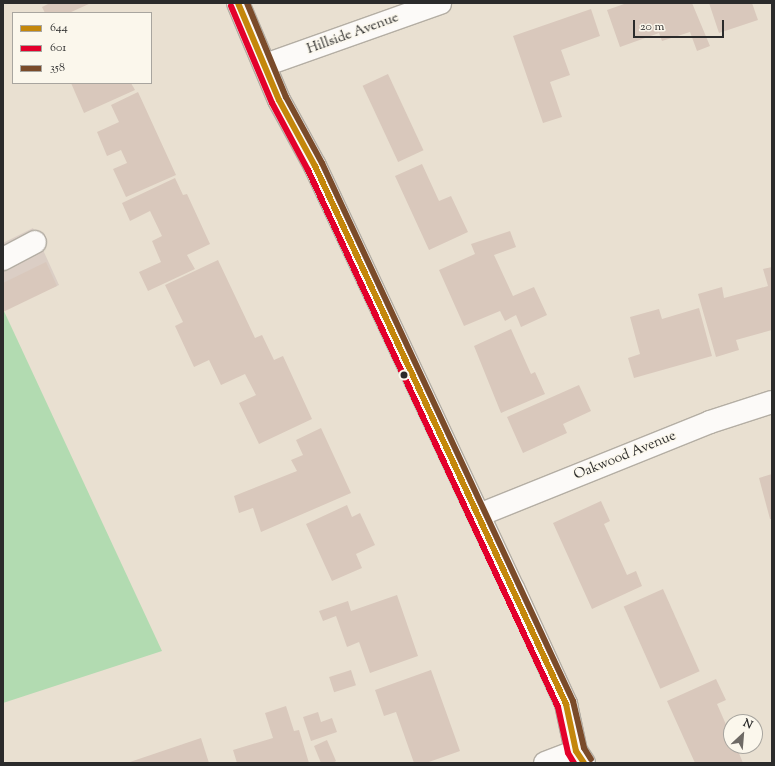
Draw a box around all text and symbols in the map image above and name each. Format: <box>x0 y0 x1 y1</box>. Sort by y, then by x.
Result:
street label: Hillside Avenue <box>305 10 401 58</box>
legend <box>12 12 152 84</box>
scale bar <box>635 12 726 38</box>
text: 20 m <box>640 18 664 36</box>
text: 644 <box>50 19 68 37</box>
text: 601 <box>50 39 66 57</box>
text: 358 <box>50 59 65 77</box>
unlabelled marker <box>399 370 409 380</box>
street label: Oakwood Avenue <box>571 428 679 484</box>
north arrow <box>723 714 763 754</box>
text: N <box>740 715 755 733</box>

